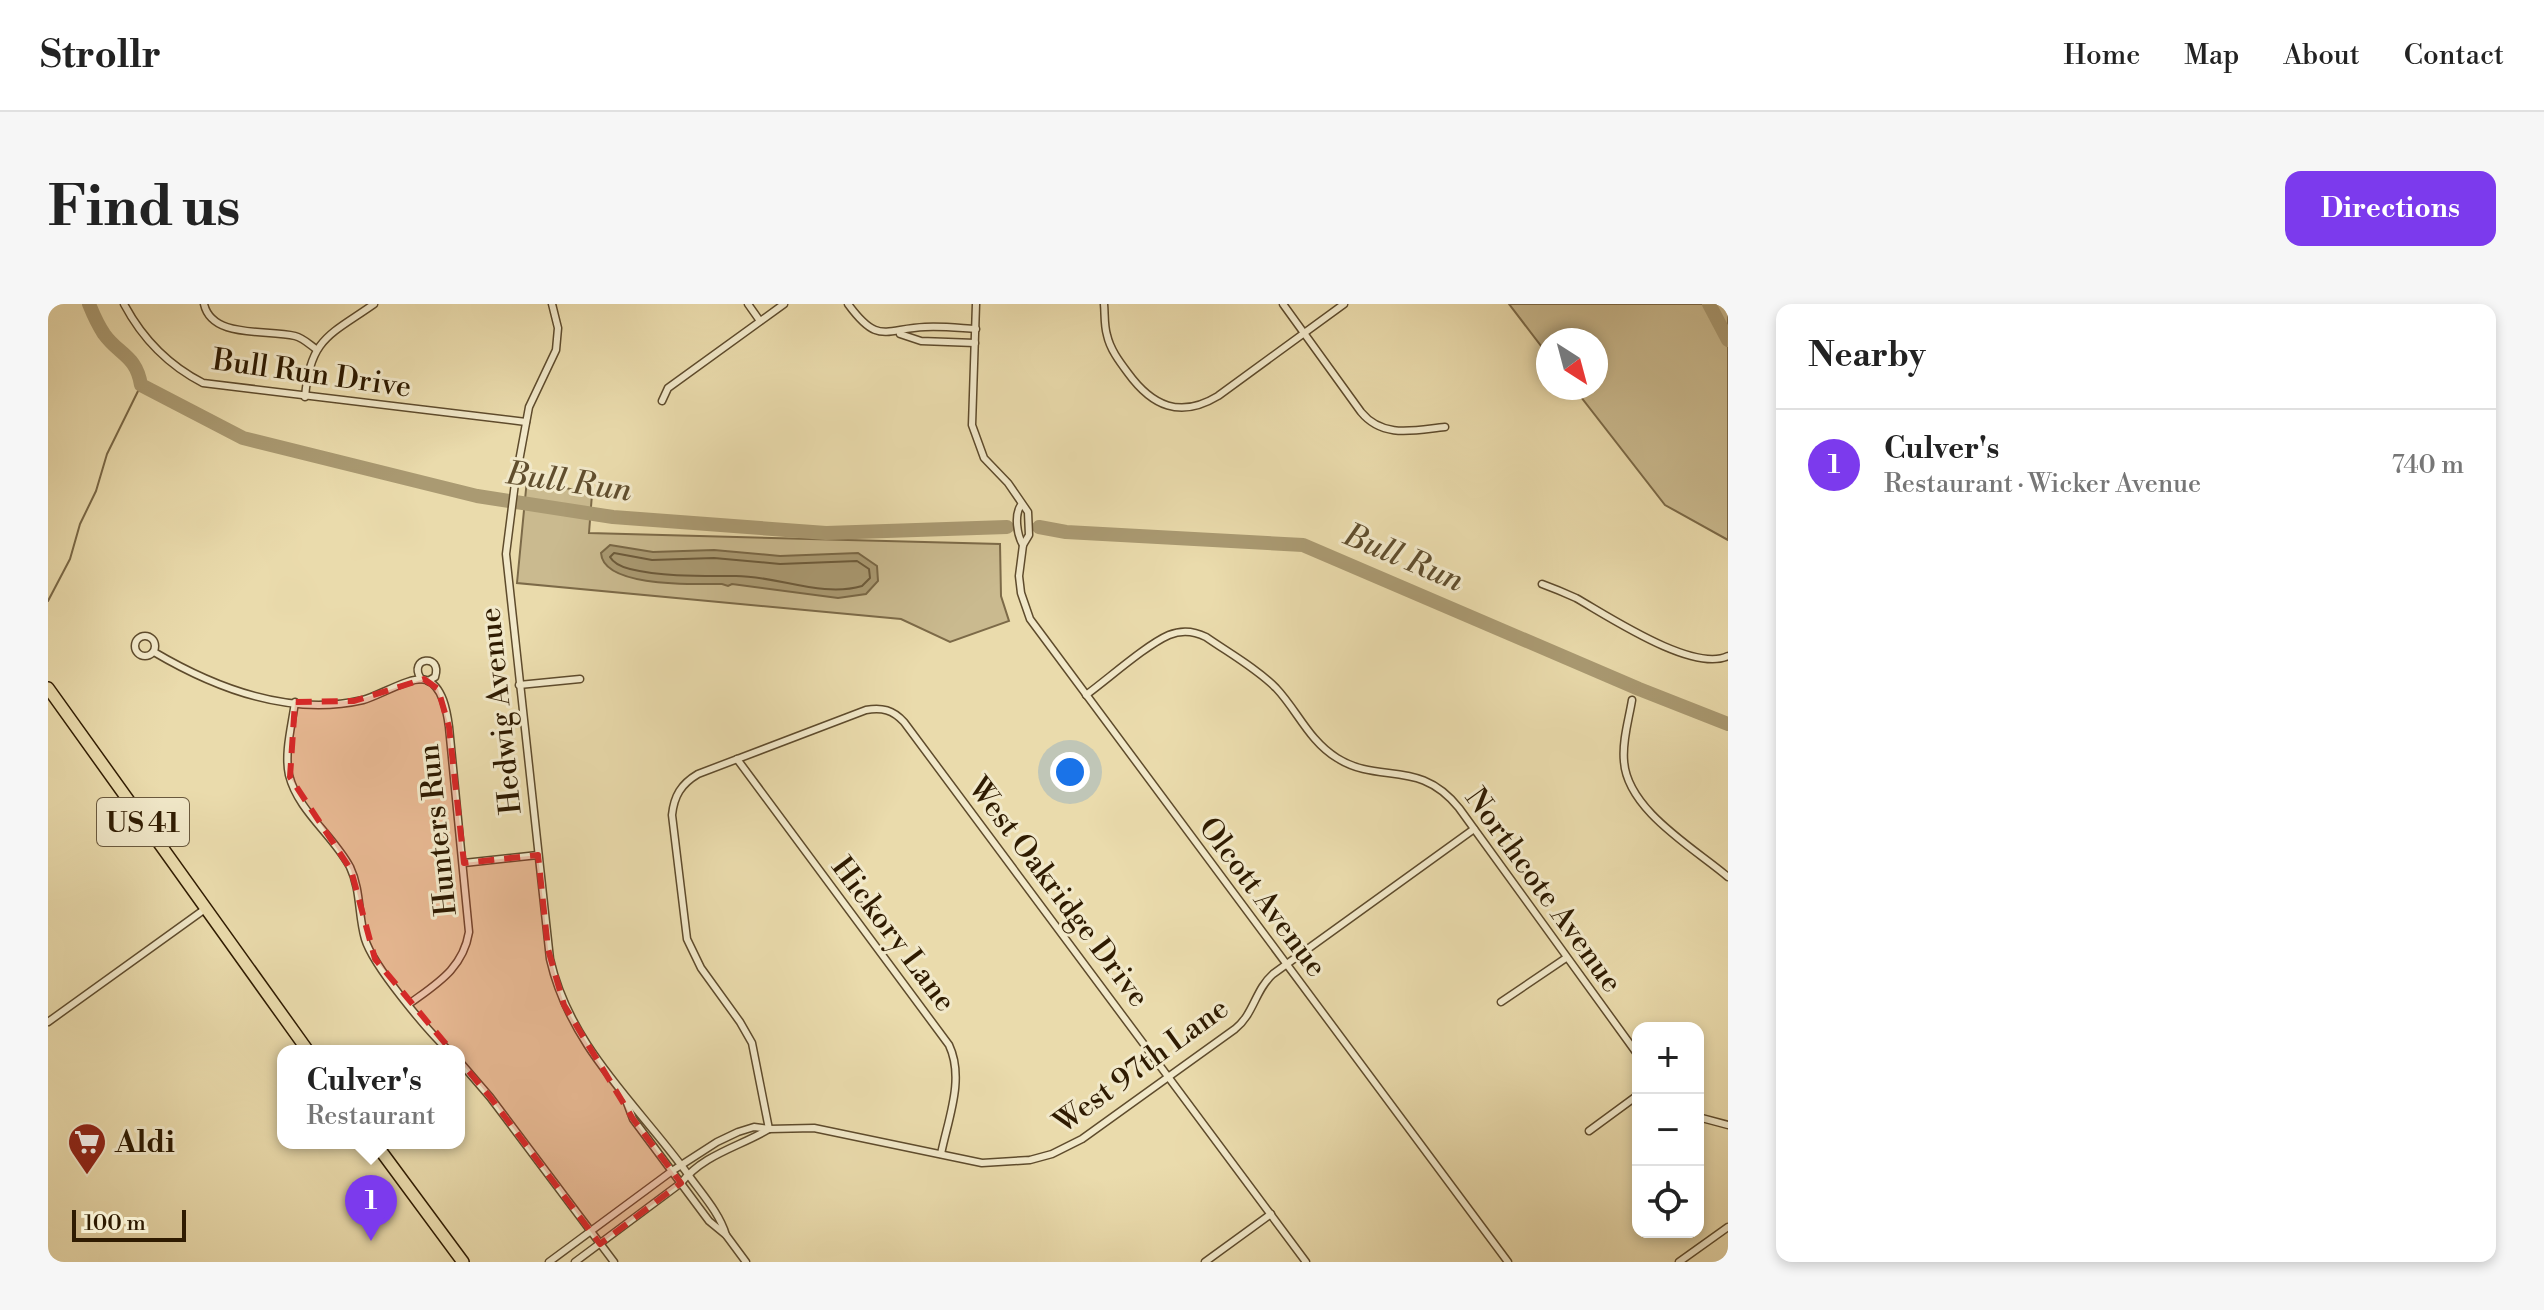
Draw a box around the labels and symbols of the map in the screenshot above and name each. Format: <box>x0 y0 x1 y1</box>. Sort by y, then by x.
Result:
north arrow <box>1536 328 1608 400</box>
street label: Bull Run Drive <box>209 341 414 407</box>
water label: Bull Run <box>503 453 635 511</box>
water label: Bull Run <box>1337 514 1471 601</box>
street label: Hedwig Avenue <box>471 606 531 816</box>
street label: Hunters Run <box>410 742 466 918</box>
your location <box>1050 752 1090 792</box>
street label: West Oakridge Drive <box>959 769 1157 1015</box>
street label: Northcote Avenue <box>1456 781 1630 1000</box>
road number: US 41 <box>97 798 189 846</box>
street label: Olcott Avenue <box>1190 810 1335 985</box>
street label: Hickory Lane <box>823 850 964 1020</box>
street label: West 97th Lane <box>1046 990 1237 1143</box>
supermarket icon: Aldi <box>66 1121 108 1176</box>
place label: Aldi <box>114 1124 175 1162</box>
pin: 1 <box>345 1175 397 1241</box>
scale bar <box>72 1206 186 1242</box>

